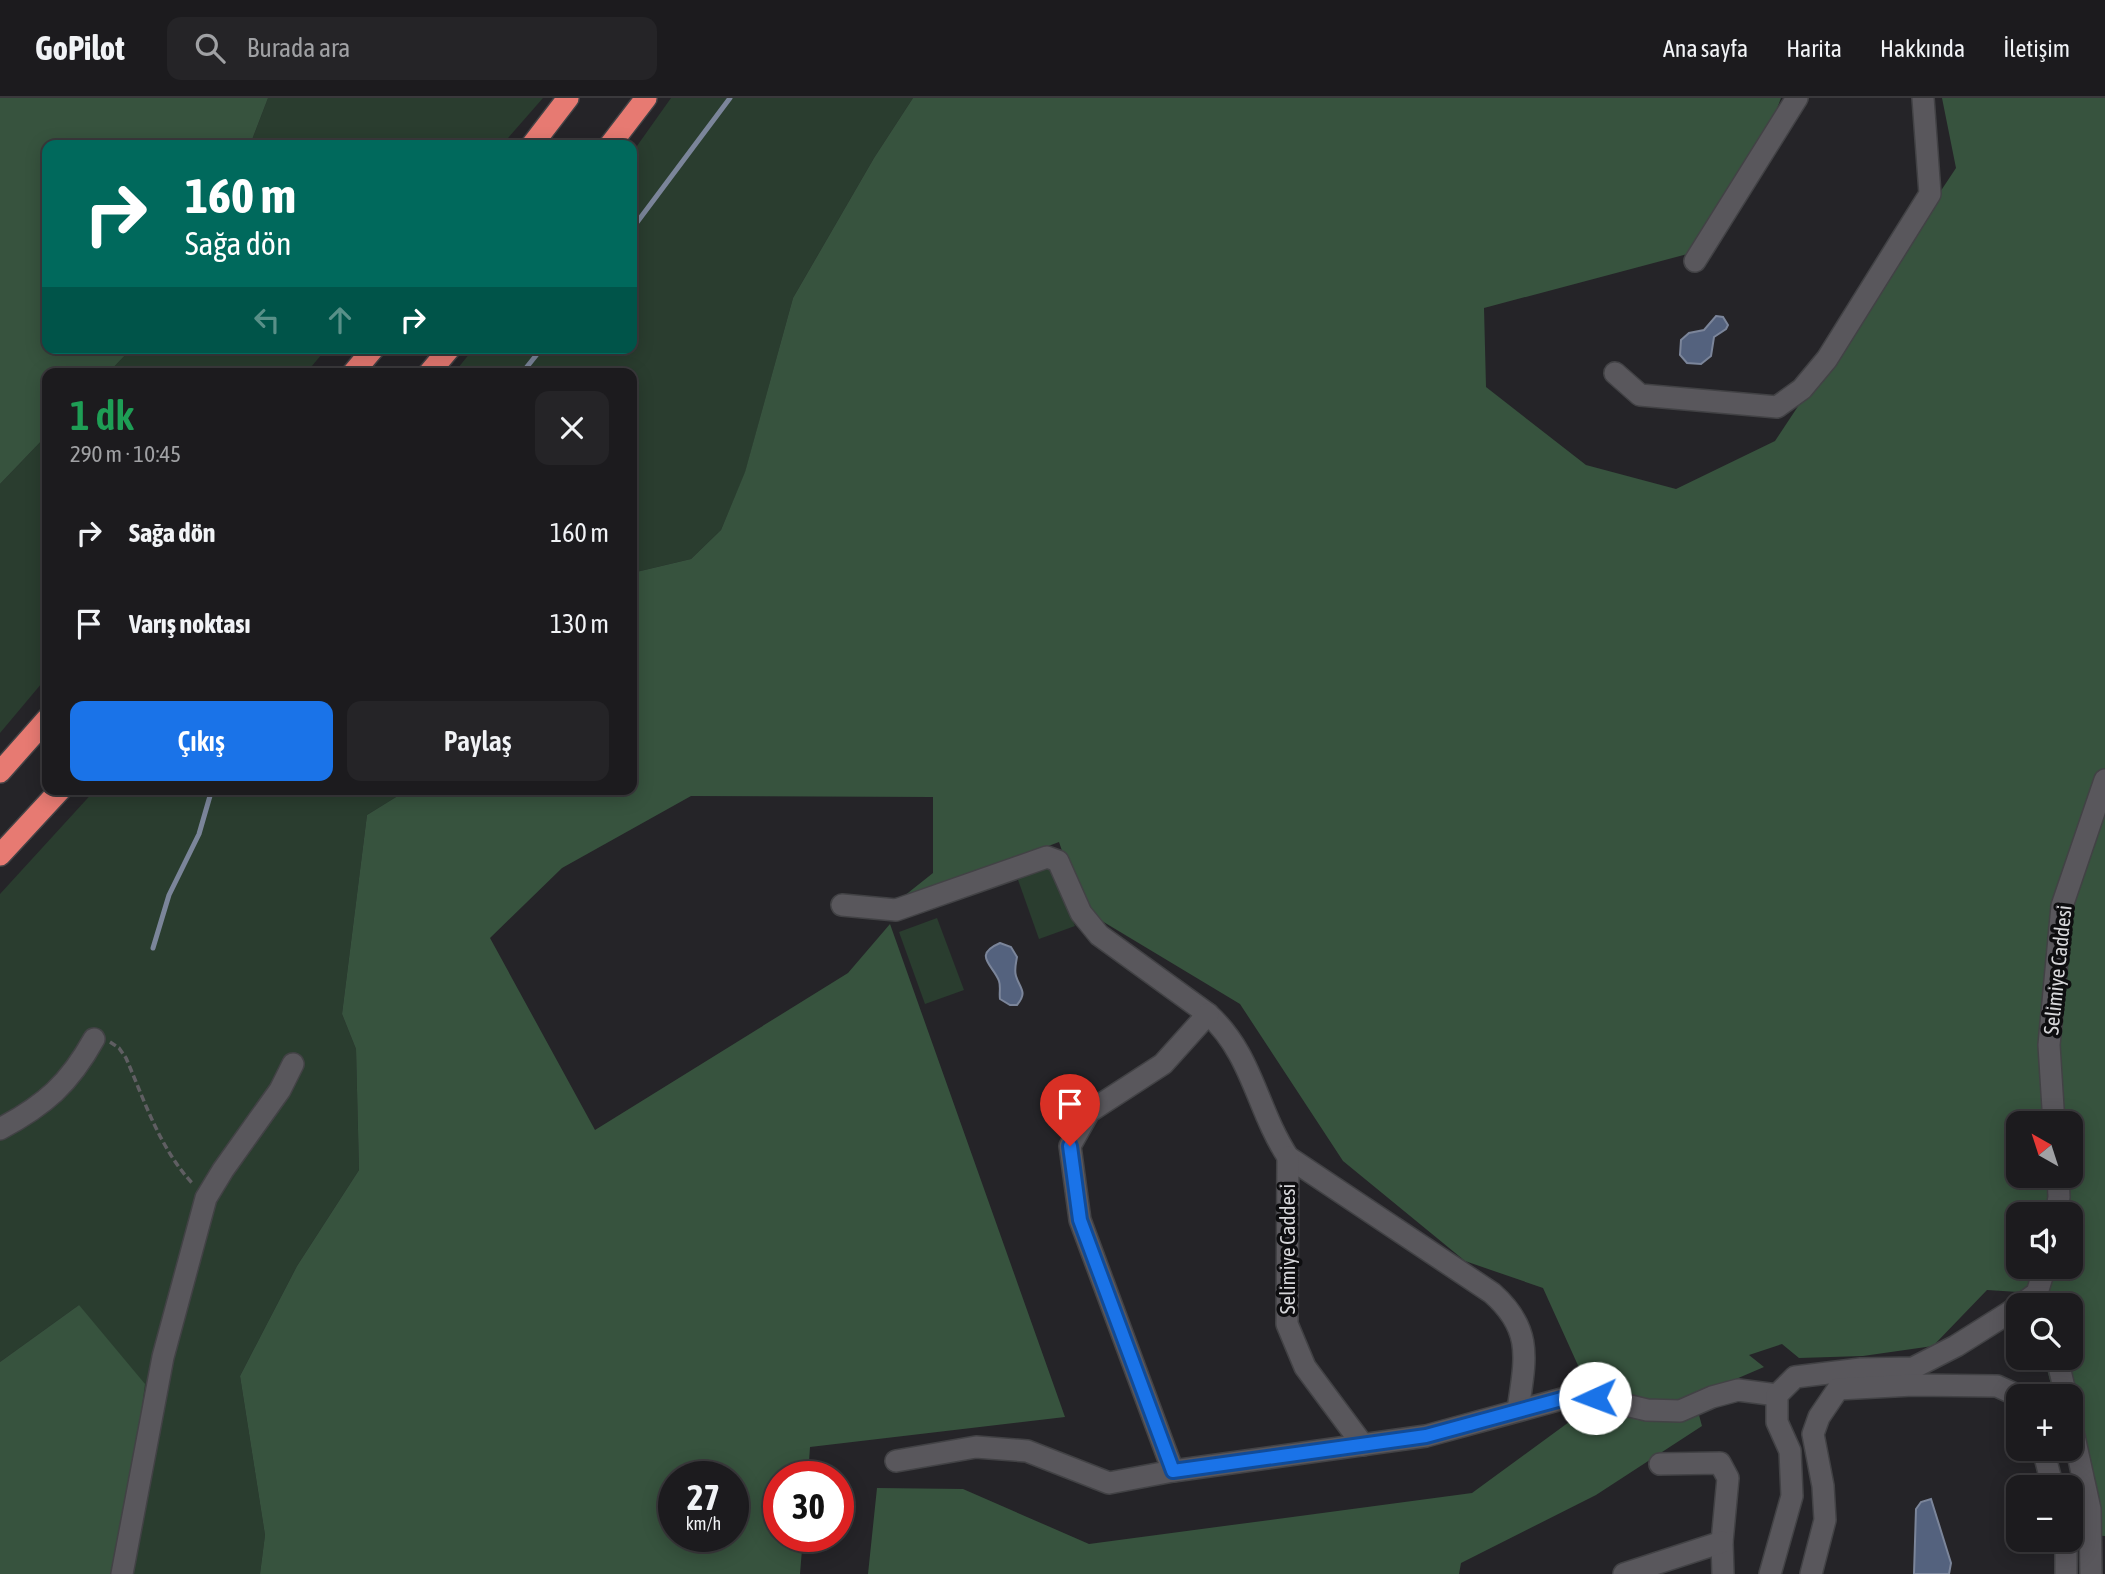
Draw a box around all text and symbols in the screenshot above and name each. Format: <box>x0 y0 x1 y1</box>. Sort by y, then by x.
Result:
search box <box>167 17 657 80</box>
text: GoPilot <box>35 29 125 67</box>
icon: search <box>191 29 229 67</box>
text: Burada ara <box>247 33 350 63</box>
text: Ana sayfa <box>1663 35 1748 62</box>
text: Harita <box>1786 35 1842 62</box>
text: Hakkında <box>1880 35 1965 62</box>
text: İletişim <box>2003 35 2070 62</box>
text: 160 m <box>185 167 296 223</box>
icon: right <box>70 168 161 259</box>
text: Sağa dön <box>185 225 291 262</box>
icon: left <box>248 301 286 339</box>
icon: ahead <box>321 301 359 339</box>
icon: right <box>394 301 432 339</box>
text: 1 dk <box>70 391 134 439</box>
button: close <box>535 391 609 465</box>
text: 290 m · 10:45 <box>70 441 181 467</box>
icon: right <box>70 514 108 552</box>
text: Sağa dön <box>129 518 215 548</box>
text: 160 m <box>550 518 609 548</box>
icon: arrive <box>70 605 108 643</box>
text: Varış noktası <box>129 609 250 639</box>
text: 130 m <box>550 609 609 639</box>
button: Çıkış <box>70 701 333 781</box>
button: Paylaş <box>347 701 609 781</box>
street label: Selimiye Caddesi <box>2038 904 2076 1036</box>
pin <box>1040 1074 1100 1146</box>
icon: arrive <box>1051 1085 1089 1123</box>
north arrow <box>2006 1111 2082 1188</box>
map controls <box>2006 1111 2083 1552</box>
street label: Selimiye Caddesi <box>1275 1184 1299 1314</box>
button: sound <box>2006 1202 2083 1279</box>
button: search <box>2006 1293 2083 1370</box>
position arrow <box>1558 1361 1632 1435</box>
button: + <box>2006 1384 2083 1461</box>
speed limit sign: 30 <box>763 1461 854 1552</box>
button: − <box>2006 1475 2083 1552</box>
text: 27 <box>687 1477 720 1517</box>
text: km/h <box>686 1513 721 1534</box>

